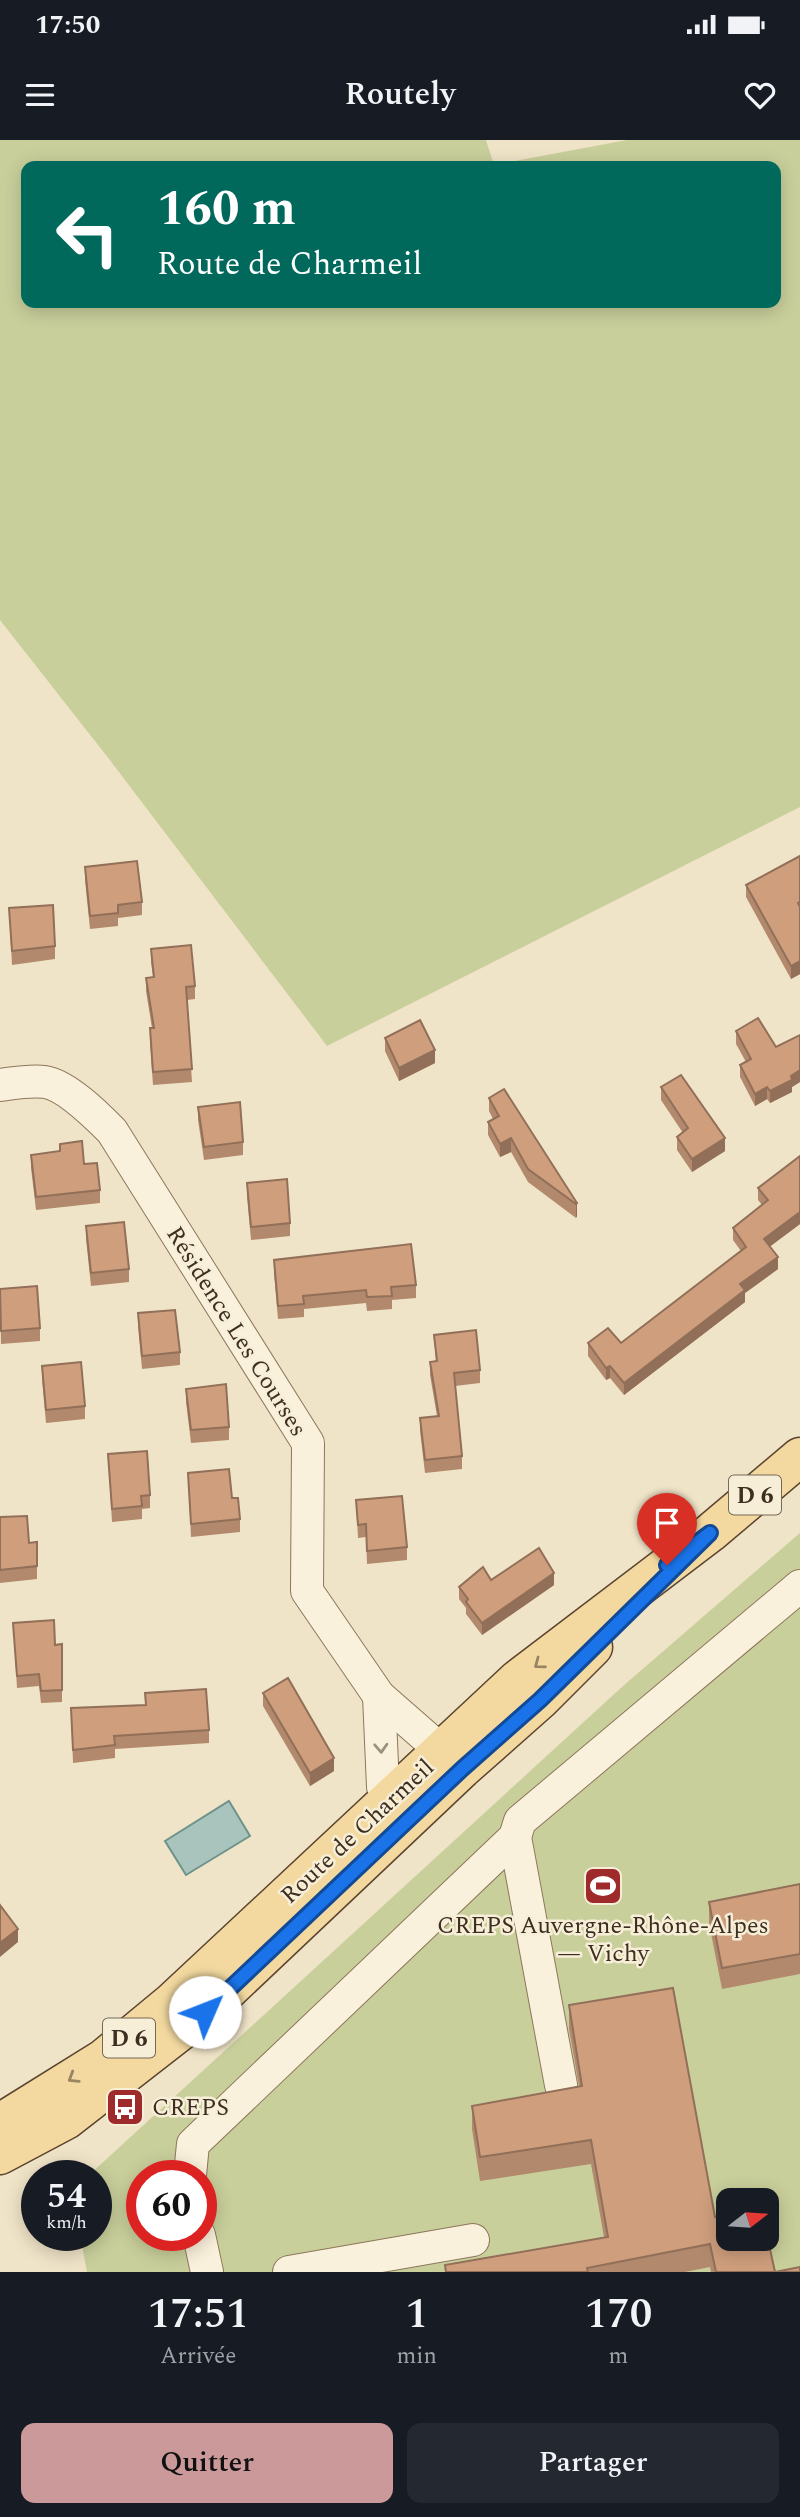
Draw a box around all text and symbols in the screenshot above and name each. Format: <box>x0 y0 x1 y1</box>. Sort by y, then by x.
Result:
text: 17:50 <box>35 5 100 45</box>
text: Routely <box>344 70 456 119</box>
icon: menu <box>21 76 59 114</box>
icon: heart <box>741 76 779 114</box>
text: 160 m <box>157 172 296 247</box>
icon: left <box>42 189 133 280</box>
text: Route de Charmeil <box>157 240 422 289</box>
street label: Résidence Les Courses <box>157 1219 316 1444</box>
road number: D 6 <box>729 1476 781 1514</box>
pin <box>637 1493 697 1565</box>
icon: arrive <box>648 1504 686 1542</box>
one-way arrow <box>534 1655 546 1668</box>
one-way arrow <box>374 1743 389 1754</box>
street label: Route de Charmeil <box>273 1751 443 1913</box>
sports icon: CREPS Auvergne-Rhône-Alpes — Vichy <box>582 1865 624 1907</box>
place label: CREPS Auvergne-Rhône-Alpes — Vichy <box>437 1908 769 1972</box>
position arrow <box>168 1975 242 2049</box>
road number: D 6 <box>103 2019 155 2058</box>
one-way arrow <box>67 2070 80 2083</box>
bus stop icon: CREPS <box>104 2086 146 2128</box>
place label: CREPS <box>152 2090 229 2126</box>
speed limit sign: 60 <box>126 2160 217 2251</box>
text: 54 <box>47 2170 86 2223</box>
north arrow <box>716 2188 779 2250</box>
map controls <box>716 2188 779 2251</box>
text: km/h <box>46 2209 87 2236</box>
text: 17:51 <box>148 2283 249 2346</box>
text: 1 <box>405 2283 428 2346</box>
text: 170 <box>585 2283 652 2346</box>
text: Arrivée <box>160 2339 236 2374</box>
text: min <box>397 2339 437 2374</box>
text: m <box>609 2339 628 2374</box>
button: Quitter <box>21 2423 393 2503</box>
button: Partager <box>407 2423 779 2503</box>

